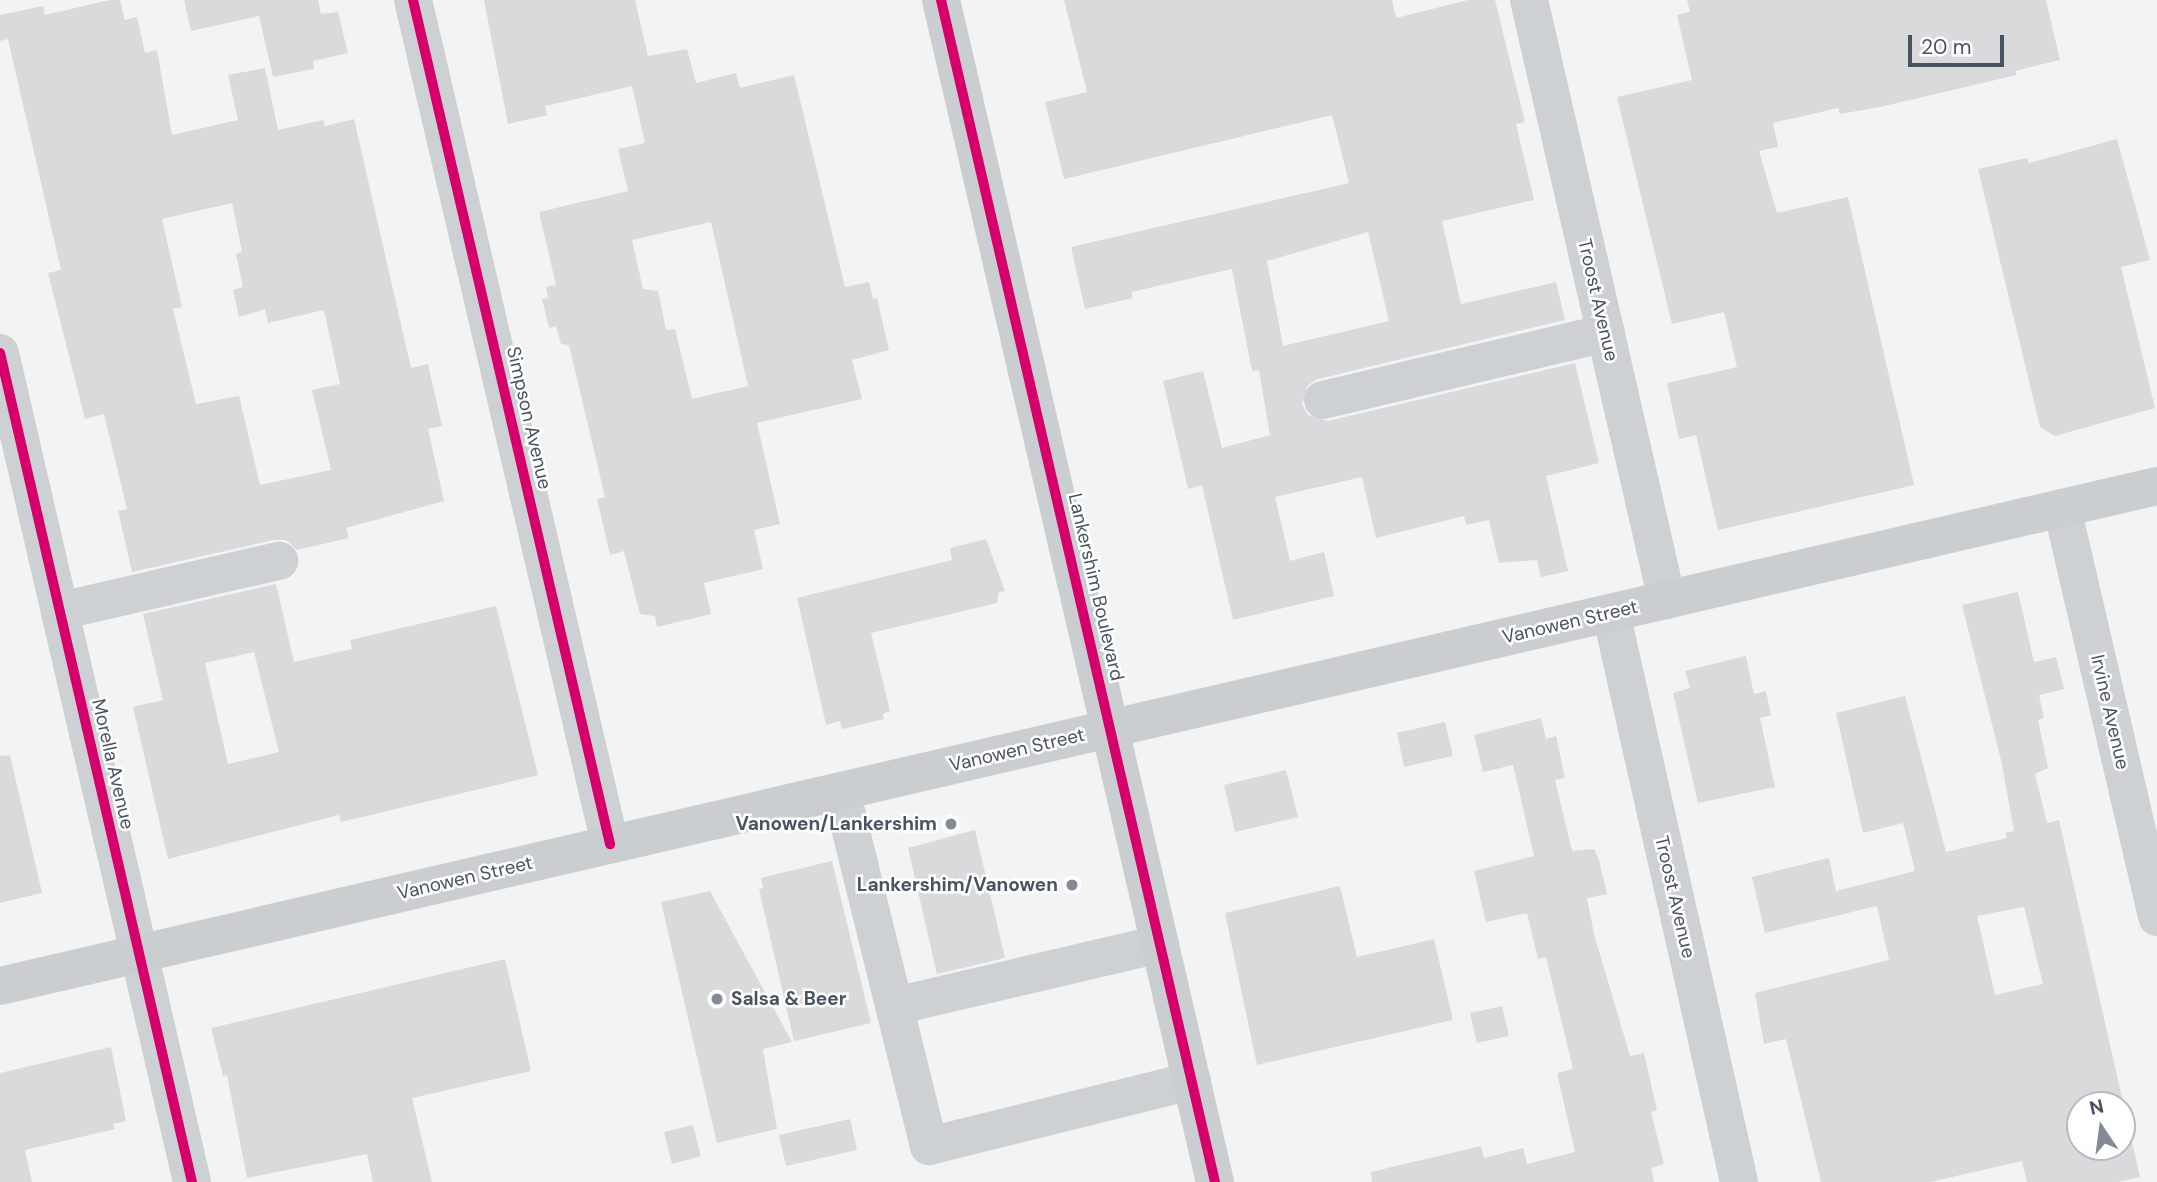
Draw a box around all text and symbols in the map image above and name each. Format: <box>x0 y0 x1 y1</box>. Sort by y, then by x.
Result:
scale bar <box>1912 21 2008 65</box>
text: 20 m <box>1921 33 1972 61</box>
street label: Troost Avenue <box>1573 237 1623 363</box>
street label: Simpson Avenue <box>502 344 556 492</box>
street label: Lankershim Boulevard <box>1063 491 1129 683</box>
street label: Vanowen Street <box>1500 595 1640 649</box>
street label: Irvine Avenue <box>2086 652 2134 772</box>
street label: Morella Avenue <box>87 697 139 831</box>
street label: Vanowen Street <box>947 723 1087 777</box>
place label: Vanowen/Lankershim <box>735 813 937 835</box>
marker: Vanowen/Lankershim <box>943 816 959 832</box>
street label: Troost Avenue <box>1650 834 1700 960</box>
street label: Vanowen Street <box>395 851 535 905</box>
place label: Lankershim/Vanowen <box>857 874 1058 896</box>
marker: Lankershim/Vanowen <box>1064 877 1080 893</box>
place label: Salsa & Beer <box>731 988 846 1010</box>
marker: Salsa & Beer <box>709 991 725 1007</box>
north arrow <box>2066 1091 2136 1161</box>
text: N <box>2087 1093 2106 1121</box>

